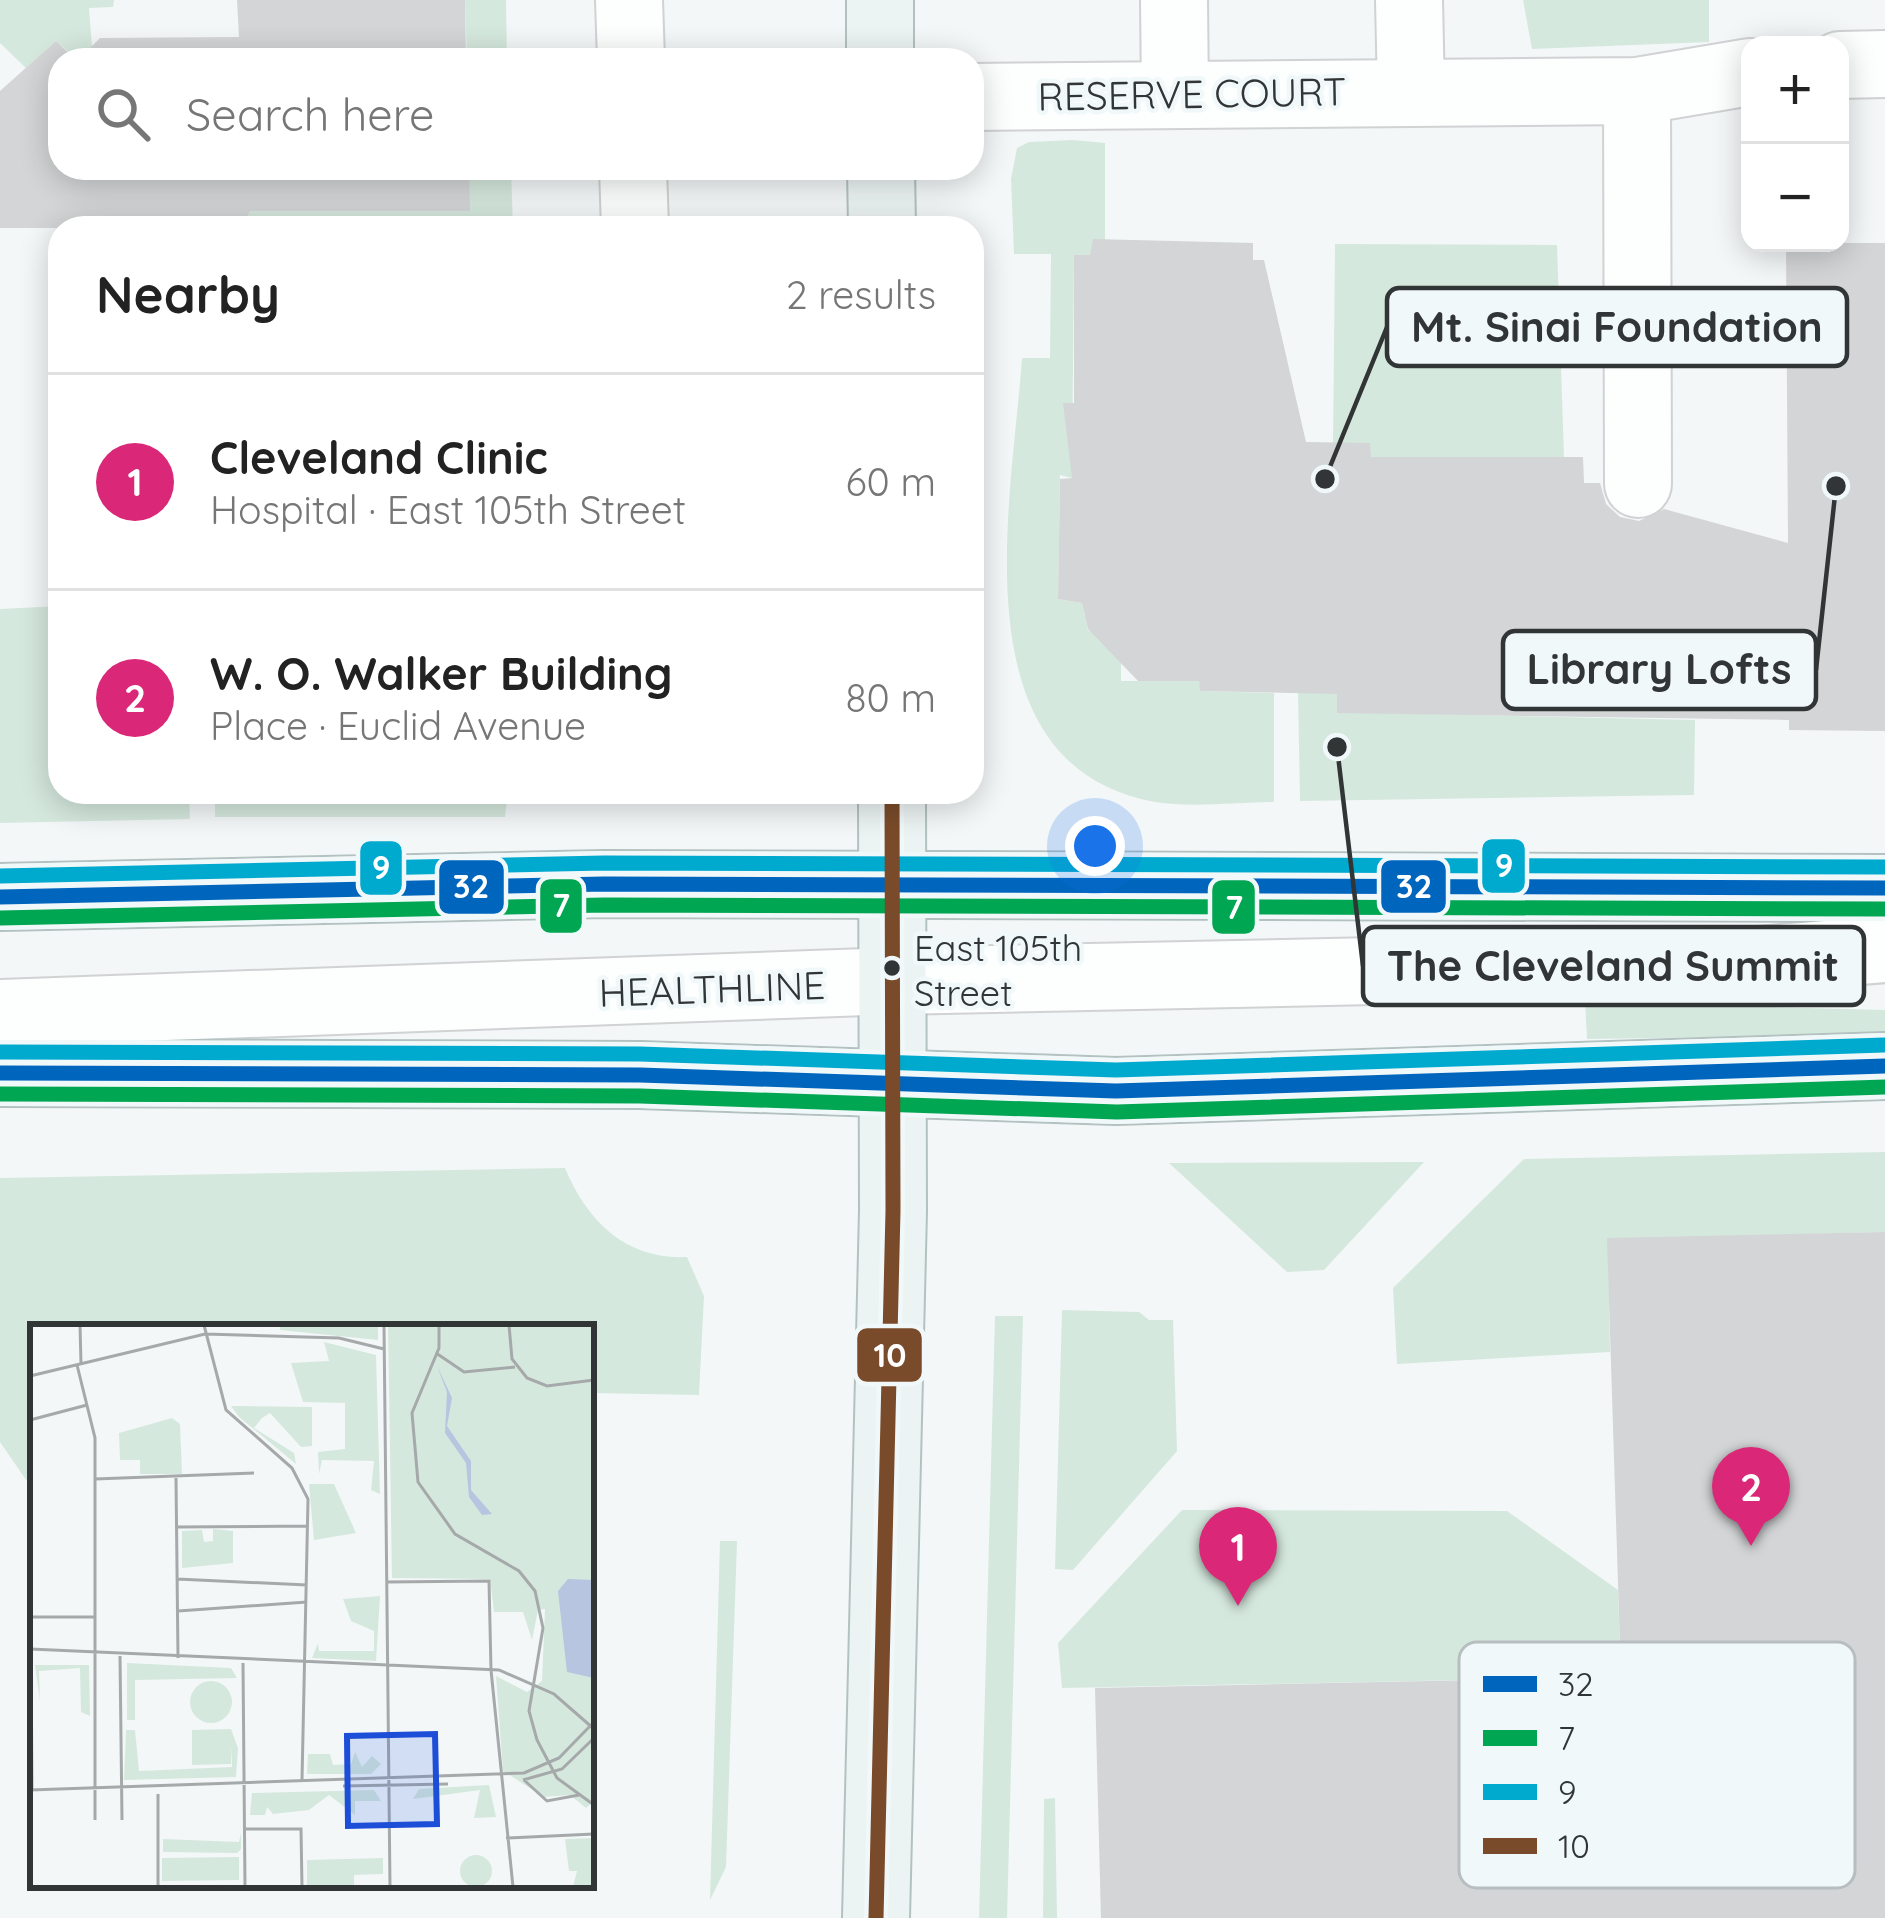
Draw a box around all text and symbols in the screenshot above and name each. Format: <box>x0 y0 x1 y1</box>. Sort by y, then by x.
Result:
map controls <box>1741 36 1849 252</box>
button: + <box>1741 36 1849 144</box>
search box <box>48 48 984 180</box>
street label: RESERVE COURT <box>1037 66 1347 121</box>
icon: search <box>90 81 156 147</box>
text: Search here <box>186 86 434 142</box>
button: − <box>1741 144 1849 252</box>
text: Nearby <box>96 262 280 326</box>
text: 2 results <box>786 270 936 319</box>
callout: Mt. Sinai Foundation <box>1387 288 1847 366</box>
text: Mt. Sinai Foundation <box>1411 300 1823 353</box>
text: Cleveland Clinic <box>210 429 548 485</box>
text: 1 <box>127 457 143 506</box>
text: 60 m <box>846 457 936 506</box>
text: Hospital · East 105th Street <box>210 485 686 534</box>
callout: Library Lofts <box>1503 631 1816 709</box>
text: Library Lofts <box>1526 642 1792 695</box>
text: W. O. Walker Building <box>210 645 673 701</box>
text: 2 <box>124 673 146 722</box>
text: 80 m <box>846 673 936 722</box>
text: Place · Euclid Avenue <box>210 701 586 750</box>
your location <box>1065 816 1125 876</box>
line badge: 9 <box>1480 837 1527 895</box>
line badge: 9 <box>358 839 404 897</box>
text: 9 <box>1495 844 1513 885</box>
text: 9 <box>372 846 390 887</box>
line badge: 32 <box>437 858 506 916</box>
line badge: 32 <box>1379 858 1448 915</box>
text: 32 <box>453 865 489 906</box>
text: 32 <box>1396 865 1432 906</box>
line badge: 7 <box>538 877 584 935</box>
line badge: 7 <box>1210 878 1257 936</box>
text: 7 <box>552 884 570 925</box>
text: 7 <box>1225 886 1243 927</box>
place label: East 105th Street <box>914 925 1082 1015</box>
callout: The Cleveland Summit <box>1363 927 1864 1005</box>
text: The Cleveland Summit <box>1387 939 1839 992</box>
marker: East 105th Street <box>881 957 903 979</box>
street label: HEALTHLINE <box>598 960 826 1017</box>
inset map <box>30 1324 594 1888</box>
line badge: 10 <box>855 1326 924 1384</box>
text: 10 <box>873 1334 907 1375</box>
pin: 2 <box>1712 1447 1790 1546</box>
pin: 1 <box>1199 1507 1277 1606</box>
legend <box>1459 1642 1855 1888</box>
text: 32 <box>1558 1663 1594 1704</box>
text: 7 <box>1558 1717 1575 1758</box>
text: 9 <box>1558 1771 1576 1812</box>
text: 10 <box>1558 1825 1590 1866</box>

